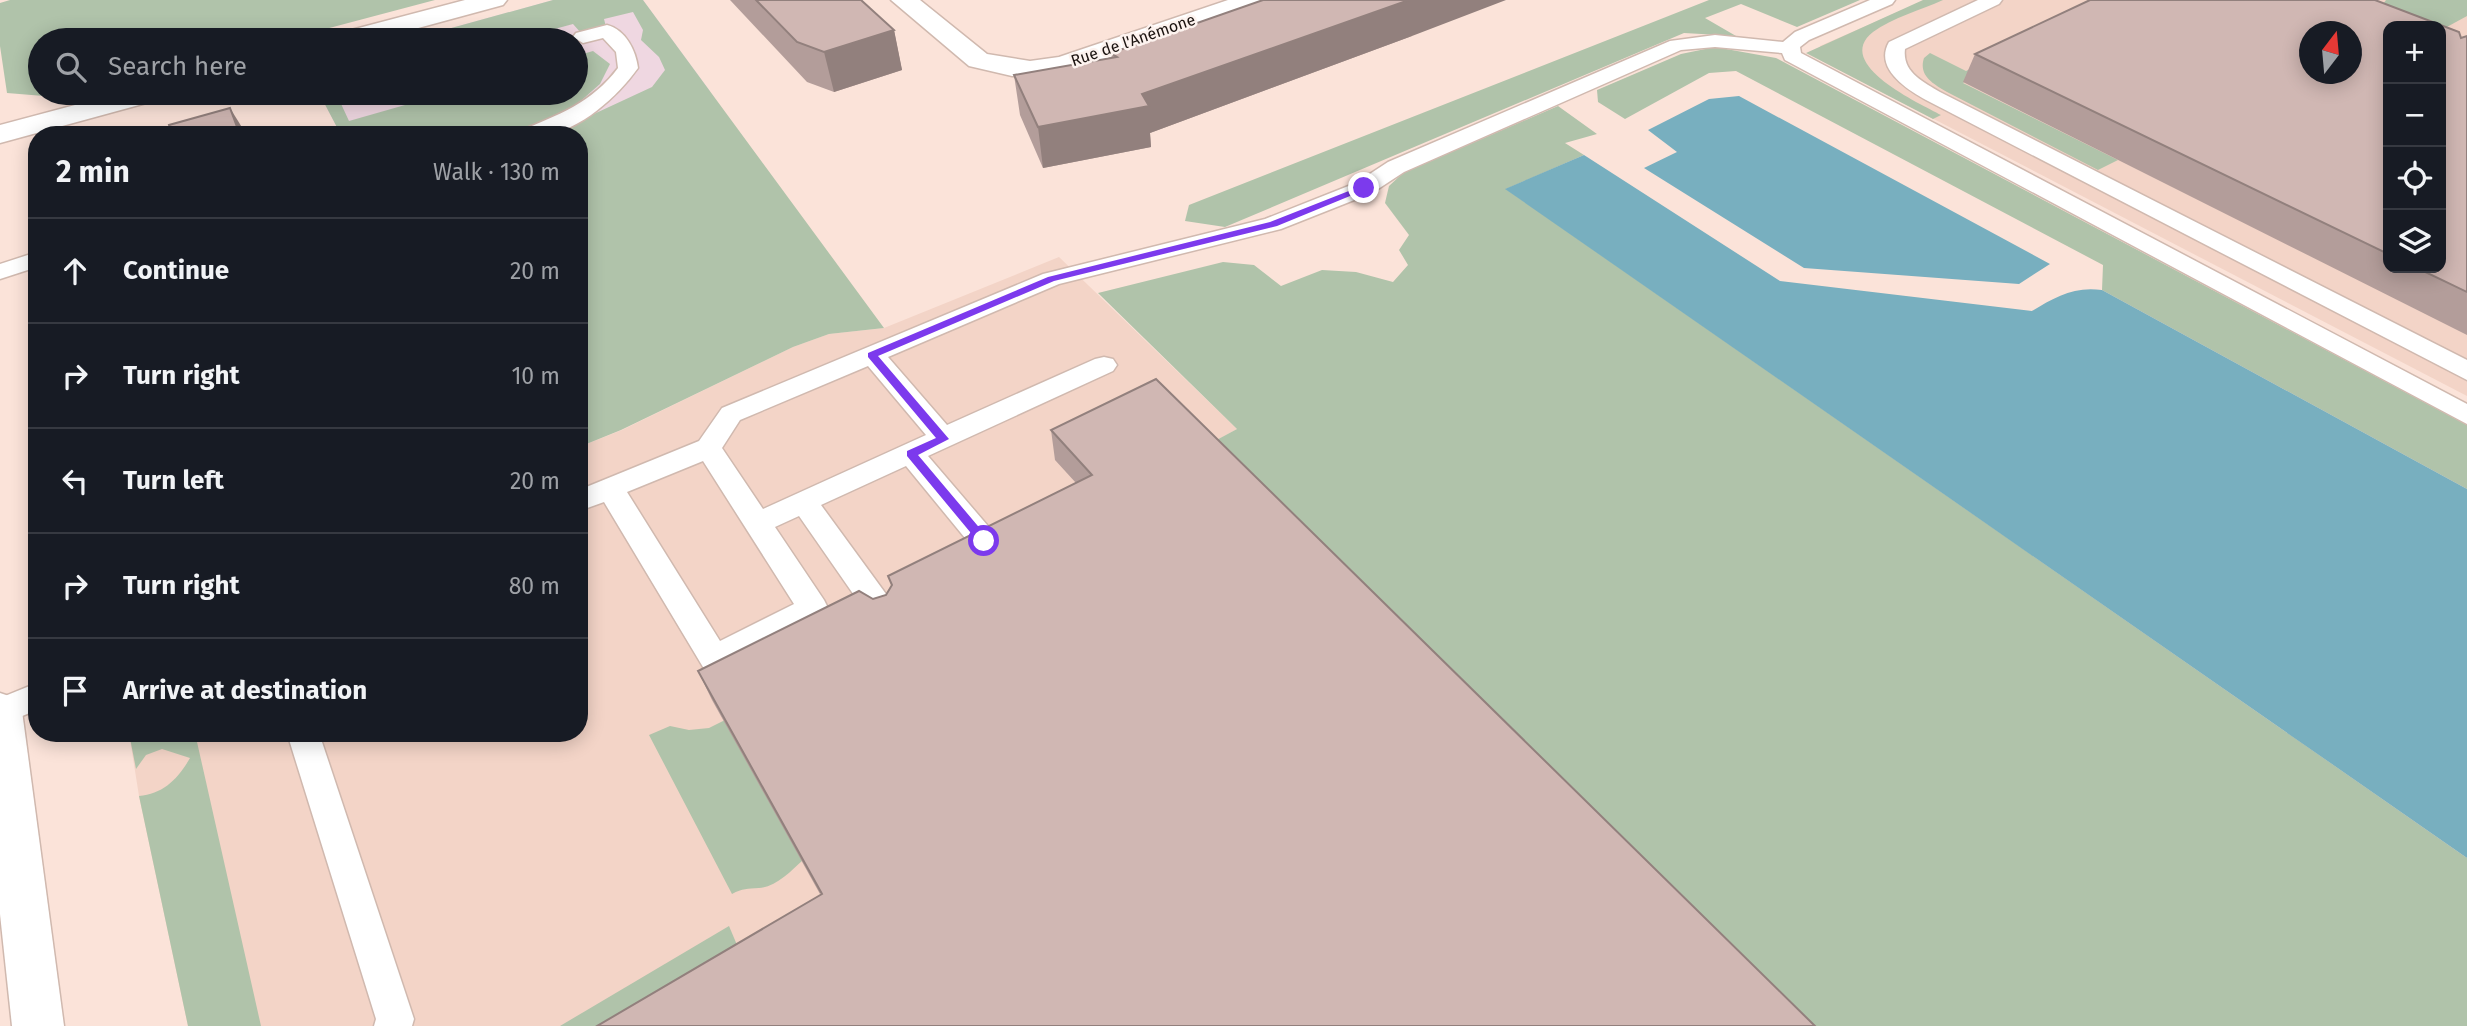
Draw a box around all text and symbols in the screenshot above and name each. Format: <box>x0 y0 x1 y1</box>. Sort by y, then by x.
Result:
street label: Rue de l'Anémone <box>1068 10 1198 70</box>
north arrow <box>2299 21 2362 84</box>
map controls <box>2383 21 2446 273</box>
button: + <box>2383 21 2446 84</box>
search box <box>28 28 588 105</box>
icon: search <box>52 48 90 86</box>
text: Search here <box>108 51 247 82</box>
button: − <box>2383 84 2446 147</box>
button: locate <box>2383 147 2446 210</box>
text: 2 min <box>56 154 130 190</box>
text: Walk · 130 m <box>433 158 560 186</box>
route end <box>1348 172 1379 203</box>
button: layers <box>2383 210 2446 273</box>
icon: ahead <box>56 252 94 290</box>
text: Continue <box>123 255 229 286</box>
text: 20 m <box>510 257 560 285</box>
icon: right <box>56 357 94 395</box>
text: Turn right <box>123 360 240 391</box>
text: 10 m <box>511 362 560 390</box>
icon: left <box>56 462 94 500</box>
text: Turn left <box>123 465 224 496</box>
text: 20 m <box>510 467 560 495</box>
route start <box>968 525 999 556</box>
icon: right <box>56 567 94 605</box>
text: Turn right <box>123 570 240 601</box>
text: 80 m <box>509 572 560 600</box>
icon: arrive <box>56 672 94 710</box>
text: Arrive at destination <box>123 675 367 706</box>

